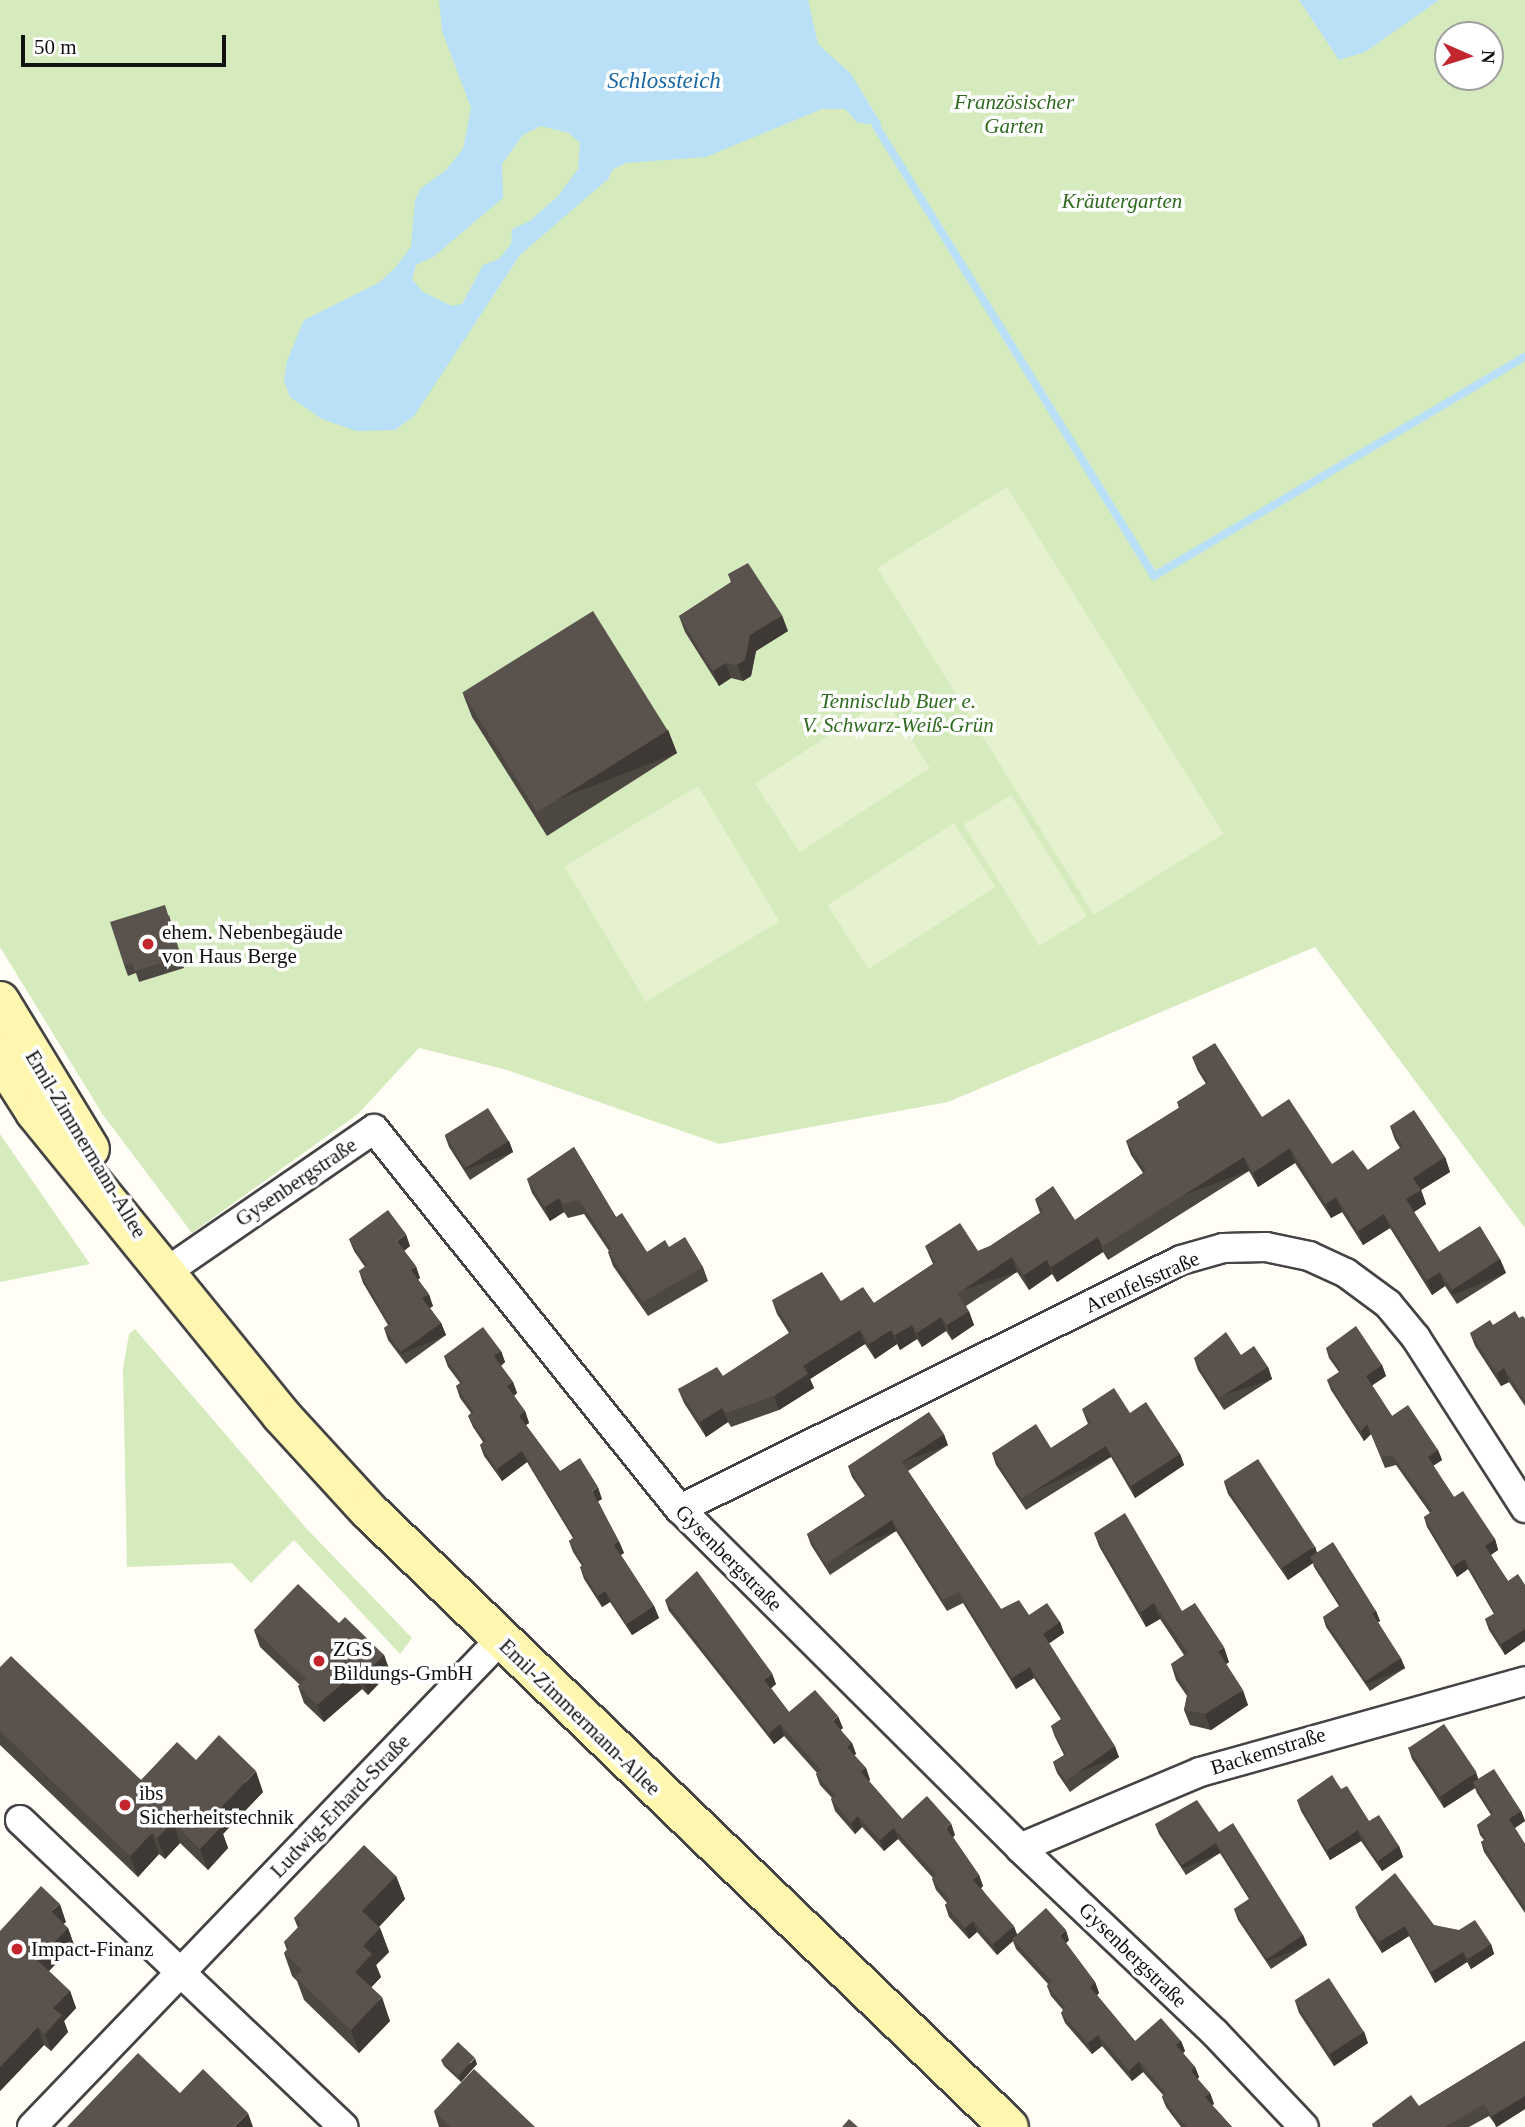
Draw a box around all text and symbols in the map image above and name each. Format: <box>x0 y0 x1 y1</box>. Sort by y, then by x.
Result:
scale bar <box>24 21 229 65</box>
north arrow <box>1434 21 1504 91</box>
text: 50 m <box>34 35 77 59</box>
text: N <box>1478 50 1499 64</box>
water label: Schlossteich <box>607 67 721 95</box>
park label: Französischer Garten <box>954 89 1074 139</box>
park label: Kräutergarten <box>1062 188 1182 214</box>
park label: Tennisclub Buer e. V. Schwarz-Weiß-Grün <box>802 688 994 738</box>
place label: ehem. Nebenbegäude von Haus Berge <box>162 919 343 969</box>
marker: ehem. Nebenbegäude von Haus Berge <box>140 936 156 952</box>
street label: Emil-Zimmermann-Allee <box>20 1046 152 1242</box>
street label: Gysenbergstraße <box>231 1132 361 1232</box>
street label: Arenfelsstraße <box>1081 1246 1203 1318</box>
street label: Gysenbergstraße <box>670 1499 788 1617</box>
street label: Emil-Zimmermann-Allee <box>494 1633 666 1801</box>
place label: ZGS Bildungs-GmbH <box>333 1636 473 1686</box>
marker: ZGS Bildungs-GmbH <box>311 1653 327 1669</box>
street label: Backemstraße <box>1207 1722 1329 1780</box>
street label: Ludwig-Erhard-Straße <box>265 1729 415 1883</box>
place label: ibs Sicherheitstechnik <box>139 1780 294 1830</box>
marker: ibs Sicherheitstechnik <box>117 1797 133 1813</box>
street label: Gysenbergstraße <box>1074 1897 1192 2013</box>
place label: Impact-Finanz <box>31 1936 153 1962</box>
marker: Impact-Finanz <box>9 1941 25 1957</box>

